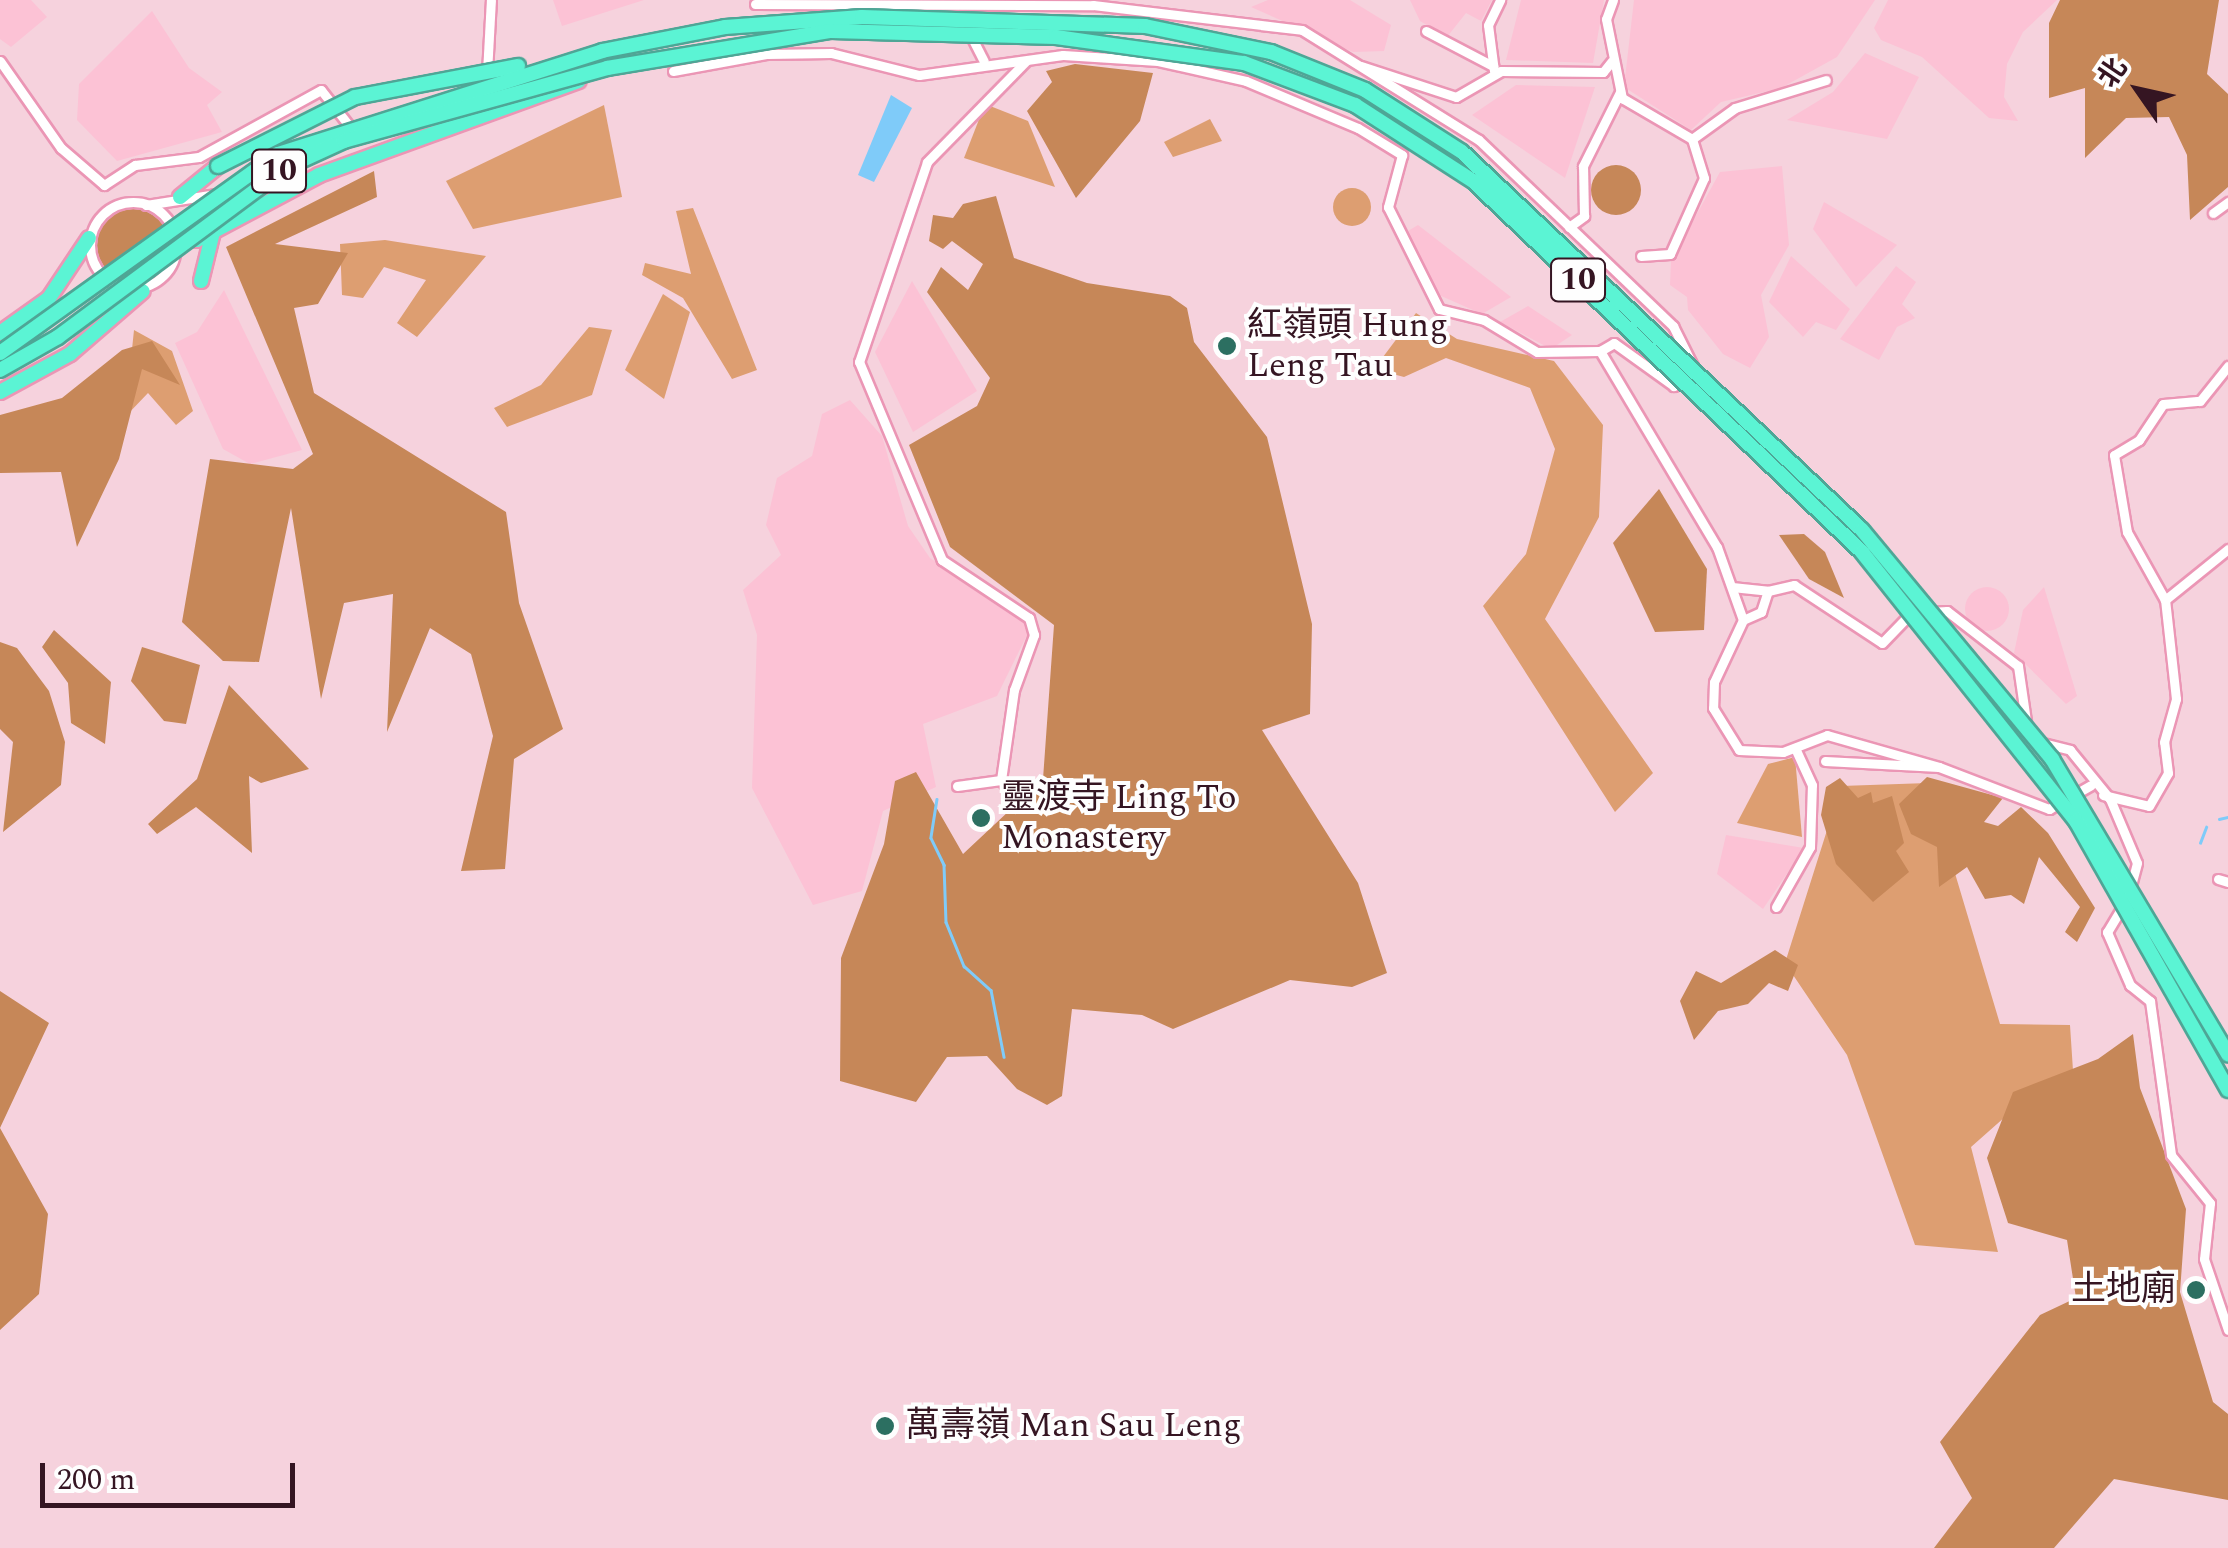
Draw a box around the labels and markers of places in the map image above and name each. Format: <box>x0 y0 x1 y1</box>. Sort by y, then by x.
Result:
place label: 紅嶺頭 Hung Leng Tau <box>1247 305 1448 387</box>
marker: 紅嶺頭 Hung Leng Tau <box>1216 335 1238 357</box>
place label: 靈渡寺 Ling To Monastery <box>1001 777 1237 859</box>
marker: 靈渡寺 Ling To Monastery <box>970 807 992 829</box>
place label: 土地廟 <box>2071 1269 2176 1311</box>
marker: 土地廟 <box>2185 1279 2207 1301</box>
place label: 萬壽嶺 Man Sau Leng <box>905 1405 1242 1447</box>
marker: 萬壽嶺 Man Sau Leng <box>874 1415 896 1437</box>

